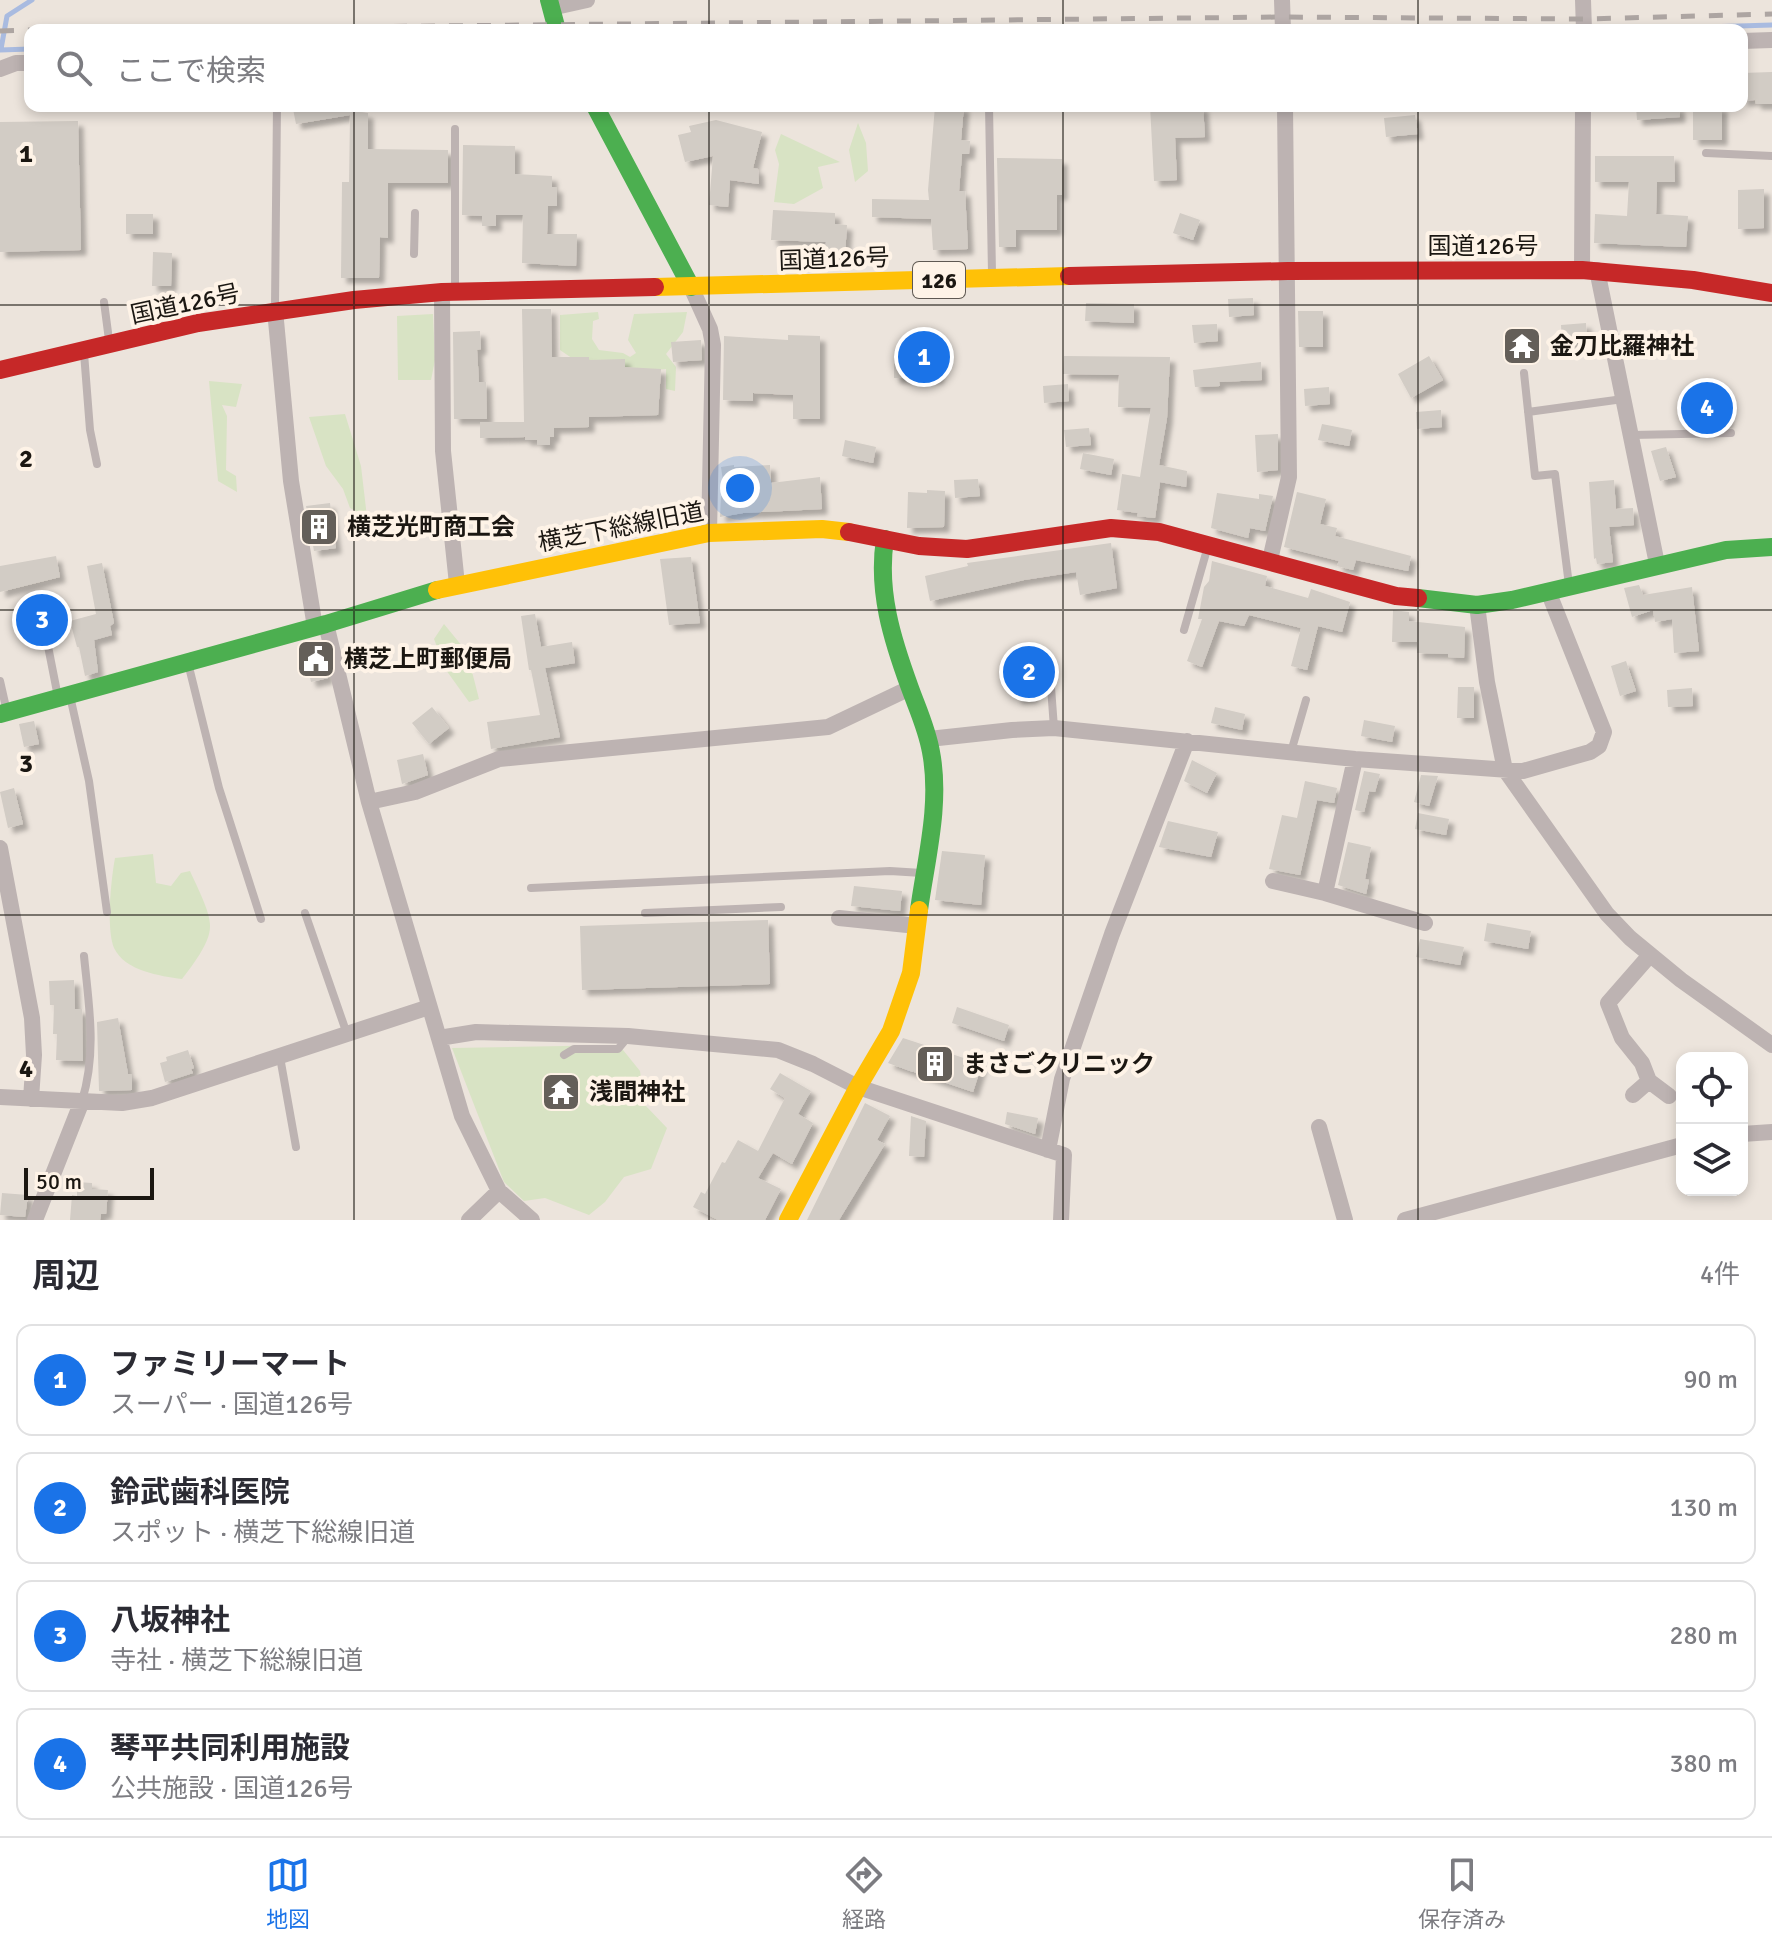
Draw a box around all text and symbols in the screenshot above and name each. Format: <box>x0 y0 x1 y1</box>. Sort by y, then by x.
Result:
search box <box>24 24 1748 112</box>
icon: search <box>52 46 96 90</box>
text: ここで検索 <box>116 53 266 90</box>
text: 1 <box>19 138 33 170</box>
street label: 国道126号 <box>1428 231 1538 261</box>
street label: 国道126号 <box>778 242 890 276</box>
road number: 126 <box>913 262 965 298</box>
street label: 国道126号 <box>128 278 242 330</box>
temple icon: 金刀比羅神社 <box>1501 325 1543 367</box>
pin: 1 <box>898 327 950 387</box>
place label: 金刀比羅神社 <box>1550 331 1694 361</box>
pin: 4 <box>1681 378 1733 438</box>
text: 2 <box>19 443 33 475</box>
your location <box>720 468 760 508</box>
street label: 横芝下総線旧道 <box>536 496 706 558</box>
building icon: 横芝光町商工会 <box>298 506 340 548</box>
place label: 横芝光町商工会 <box>347 512 515 542</box>
pin: 3 <box>16 590 68 650</box>
public building icon: 横芝上町郵便局 <box>295 638 337 680</box>
pin: 2 <box>1003 642 1055 702</box>
place label: 横芝上町郵便局 <box>344 644 512 674</box>
text: 3 <box>19 748 33 780</box>
building icon: まさごクリニック <box>914 1043 956 1085</box>
place label: まさごクリニック <box>963 1049 1155 1079</box>
map controls <box>1676 1052 1748 1196</box>
button: locate <box>1676 1052 1748 1124</box>
text: 4 <box>19 1053 33 1085</box>
temple icon: 浅間神社 <box>540 1071 582 1113</box>
place label: 浅間神社 <box>589 1077 685 1107</box>
button: layers <box>1676 1124 1748 1196</box>
scale bar <box>24 1164 154 1200</box>
text: 50 m <box>36 1168 82 1195</box>
text: 周辺 <box>32 1255 100 1297</box>
text: 4件 <box>1700 1259 1740 1291</box>
text: ファミリーマート <box>110 1346 350 1383</box>
text: 1 <box>53 1364 67 1396</box>
text: 90 m <box>1683 1364 1738 1396</box>
text: スーパー · 国道126号 <box>110 1389 353 1421</box>
text: 鈴武歯科医院 <box>110 1474 290 1511</box>
text: 2 <box>53 1492 67 1524</box>
text: 130 m <box>1669 1492 1738 1524</box>
text: スポット · 横芝下総線旧道 <box>110 1517 415 1549</box>
text: 八坂神社 <box>110 1602 230 1639</box>
text: 3 <box>53 1620 67 1652</box>
text: 280 m <box>1669 1620 1738 1652</box>
text: 寺社 · 横芝下総線旧道 <box>110 1645 363 1677</box>
text: 琴平共同利用施設 <box>110 1730 350 1767</box>
text: 4 <box>53 1748 67 1780</box>
text: 380 m <box>1669 1748 1738 1780</box>
text: 公共施設 · 国道126号 <box>110 1773 353 1805</box>
tab: 地図 <box>266 1853 310 1933</box>
tab: 経路 <box>842 1853 886 1933</box>
tab: 保存済み <box>1418 1853 1506 1933</box>

